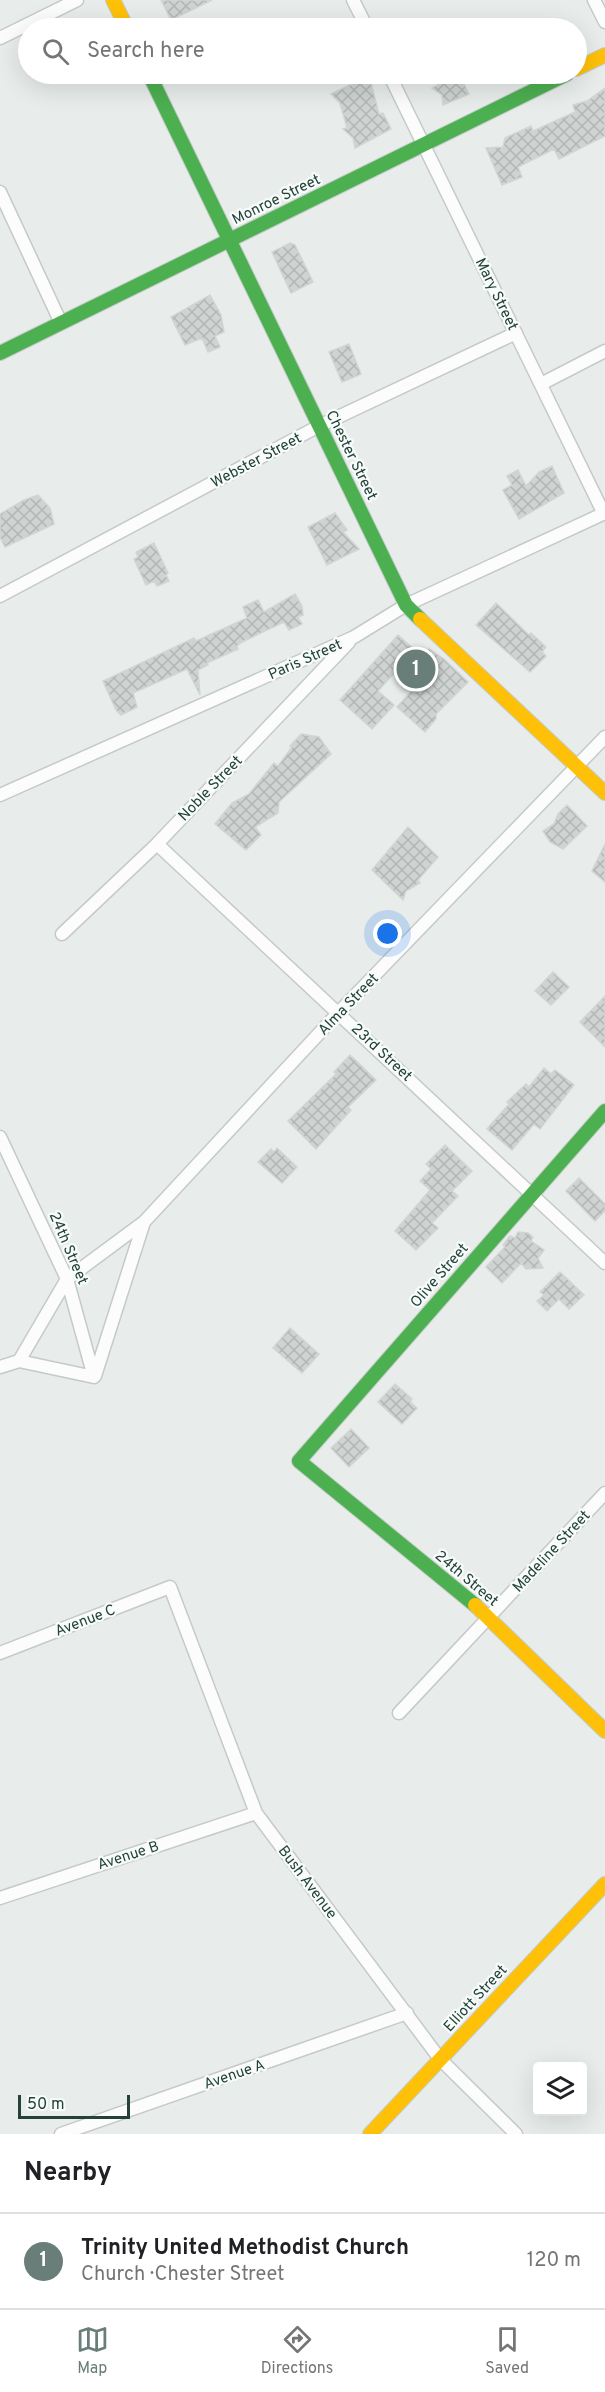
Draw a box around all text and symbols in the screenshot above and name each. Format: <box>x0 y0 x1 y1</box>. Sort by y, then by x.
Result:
search box <box>18 18 587 84</box>
icon: search <box>39 35 72 68</box>
text: Search here <box>87 38 205 65</box>
street label: Monroe Street <box>229 171 324 230</box>
street label: Mary Street <box>470 255 521 334</box>
street label: Chester Street <box>321 408 381 504</box>
street label: Webster Street <box>208 429 305 493</box>
street label: Paris Street <box>266 636 345 685</box>
pin: 1 <box>396 646 436 692</box>
street label: Noble Street <box>175 752 247 826</box>
your location <box>373 919 402 948</box>
street label: Alma Street <box>315 970 384 1040</box>
street label: 23rd Street <box>346 1020 416 1086</box>
street label: 24th Street <box>44 1209 91 1288</box>
street label: Olive Street <box>407 1240 473 1312</box>
street label: Madeline Street <box>509 1507 595 1597</box>
street label: 24th Street <box>430 1547 502 1611</box>
street label: Avenue C <box>53 1601 119 1642</box>
street label: Avenue B <box>95 1838 162 1875</box>
street label: Bush Avenue <box>273 1843 341 1923</box>
street label: Elliott Street <box>440 1962 512 2037</box>
street label: Avenue A <box>201 2056 267 2095</box>
map controls <box>533 2062 587 2116</box>
button: layers <box>533 2062 587 2116</box>
scale bar <box>18 2092 130 2120</box>
text: 50 m <box>27 2095 65 2115</box>
text: Nearby <box>24 2157 112 2190</box>
text: Trinity United Methodist Church <box>81 2235 409 2262</box>
text: 1 <box>40 2248 48 2274</box>
text: 120 m <box>527 2248 581 2274</box>
text: Church · Chester Street <box>81 2262 285 2288</box>
tab: Map <box>76 2323 109 2379</box>
tab: Directions <box>261 2323 333 2379</box>
tab: Saved <box>485 2323 529 2379</box>

